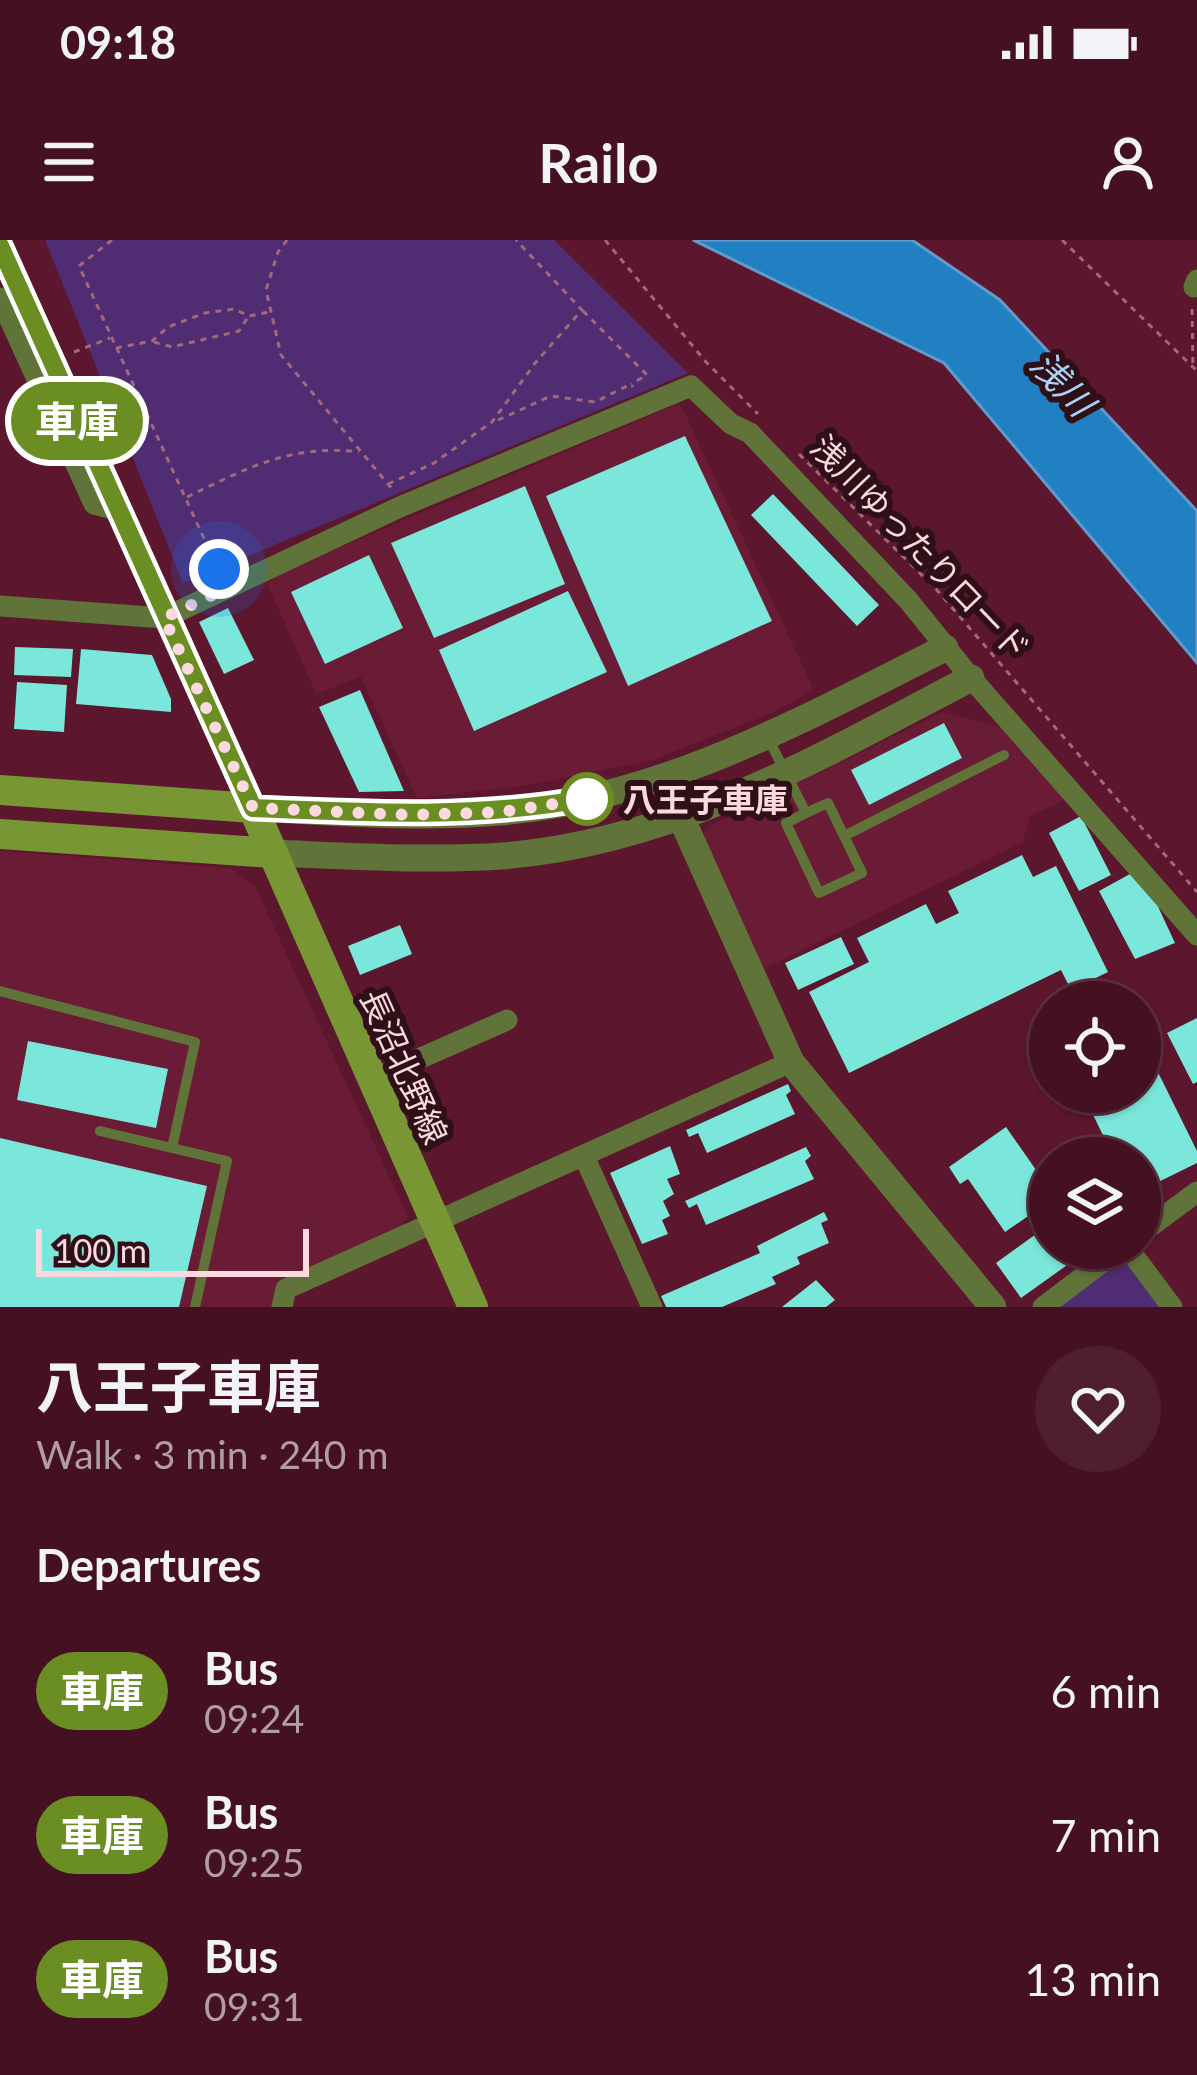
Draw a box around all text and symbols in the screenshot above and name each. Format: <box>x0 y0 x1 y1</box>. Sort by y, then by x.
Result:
text: 09:18 <box>60 15 176 69</box>
icon: menu <box>36 129 102 195</box>
icon: person <box>1095 129 1161 195</box>
text: Railo <box>539 130 658 195</box>
water label: 浅川 <box>1022 342 1106 427</box>
line badge: 車庫 <box>23 382 131 460</box>
text: 車庫 <box>35 396 119 446</box>
street label: 浅川ゆったりロード <box>803 426 1039 668</box>
your location <box>189 539 249 599</box>
marker: 八王子車庫 <box>562 774 612 824</box>
place label: 八王子車庫 <box>623 779 788 819</box>
map controls <box>1029 981 1161 1269</box>
button: locate <box>1029 981 1161 1113</box>
street label: 長沼北野線 <box>353 982 457 1150</box>
button: layers <box>1029 1137 1161 1269</box>
scale bar <box>36 1223 309 1276</box>
text: 100 m <box>54 1230 147 1270</box>
button: heart <box>1035 1346 1161 1472</box>
text: 八王子車庫 <box>36 1352 321 1420</box>
text: Walk · 3 min · 240 m <box>36 1431 389 1477</box>
text: Departures <box>36 1538 261 1592</box>
text: Bus <box>204 1641 278 1695</box>
text: 6 min <box>1050 1664 1161 1718</box>
text: 車庫 <box>60 1666 144 1716</box>
text: 09:24 <box>204 1695 304 1741</box>
text: Bus <box>204 1785 278 1839</box>
text: 7 min <box>1050 1808 1161 1862</box>
text: 車庫 <box>60 1810 144 1860</box>
text: 09:25 <box>204 1839 304 1885</box>
text: Bus <box>204 1929 278 1983</box>
text: 13 min <box>1024 1952 1161 2006</box>
text: 車庫 <box>60 1954 144 2004</box>
text: 09:31 <box>204 1983 304 2029</box>

